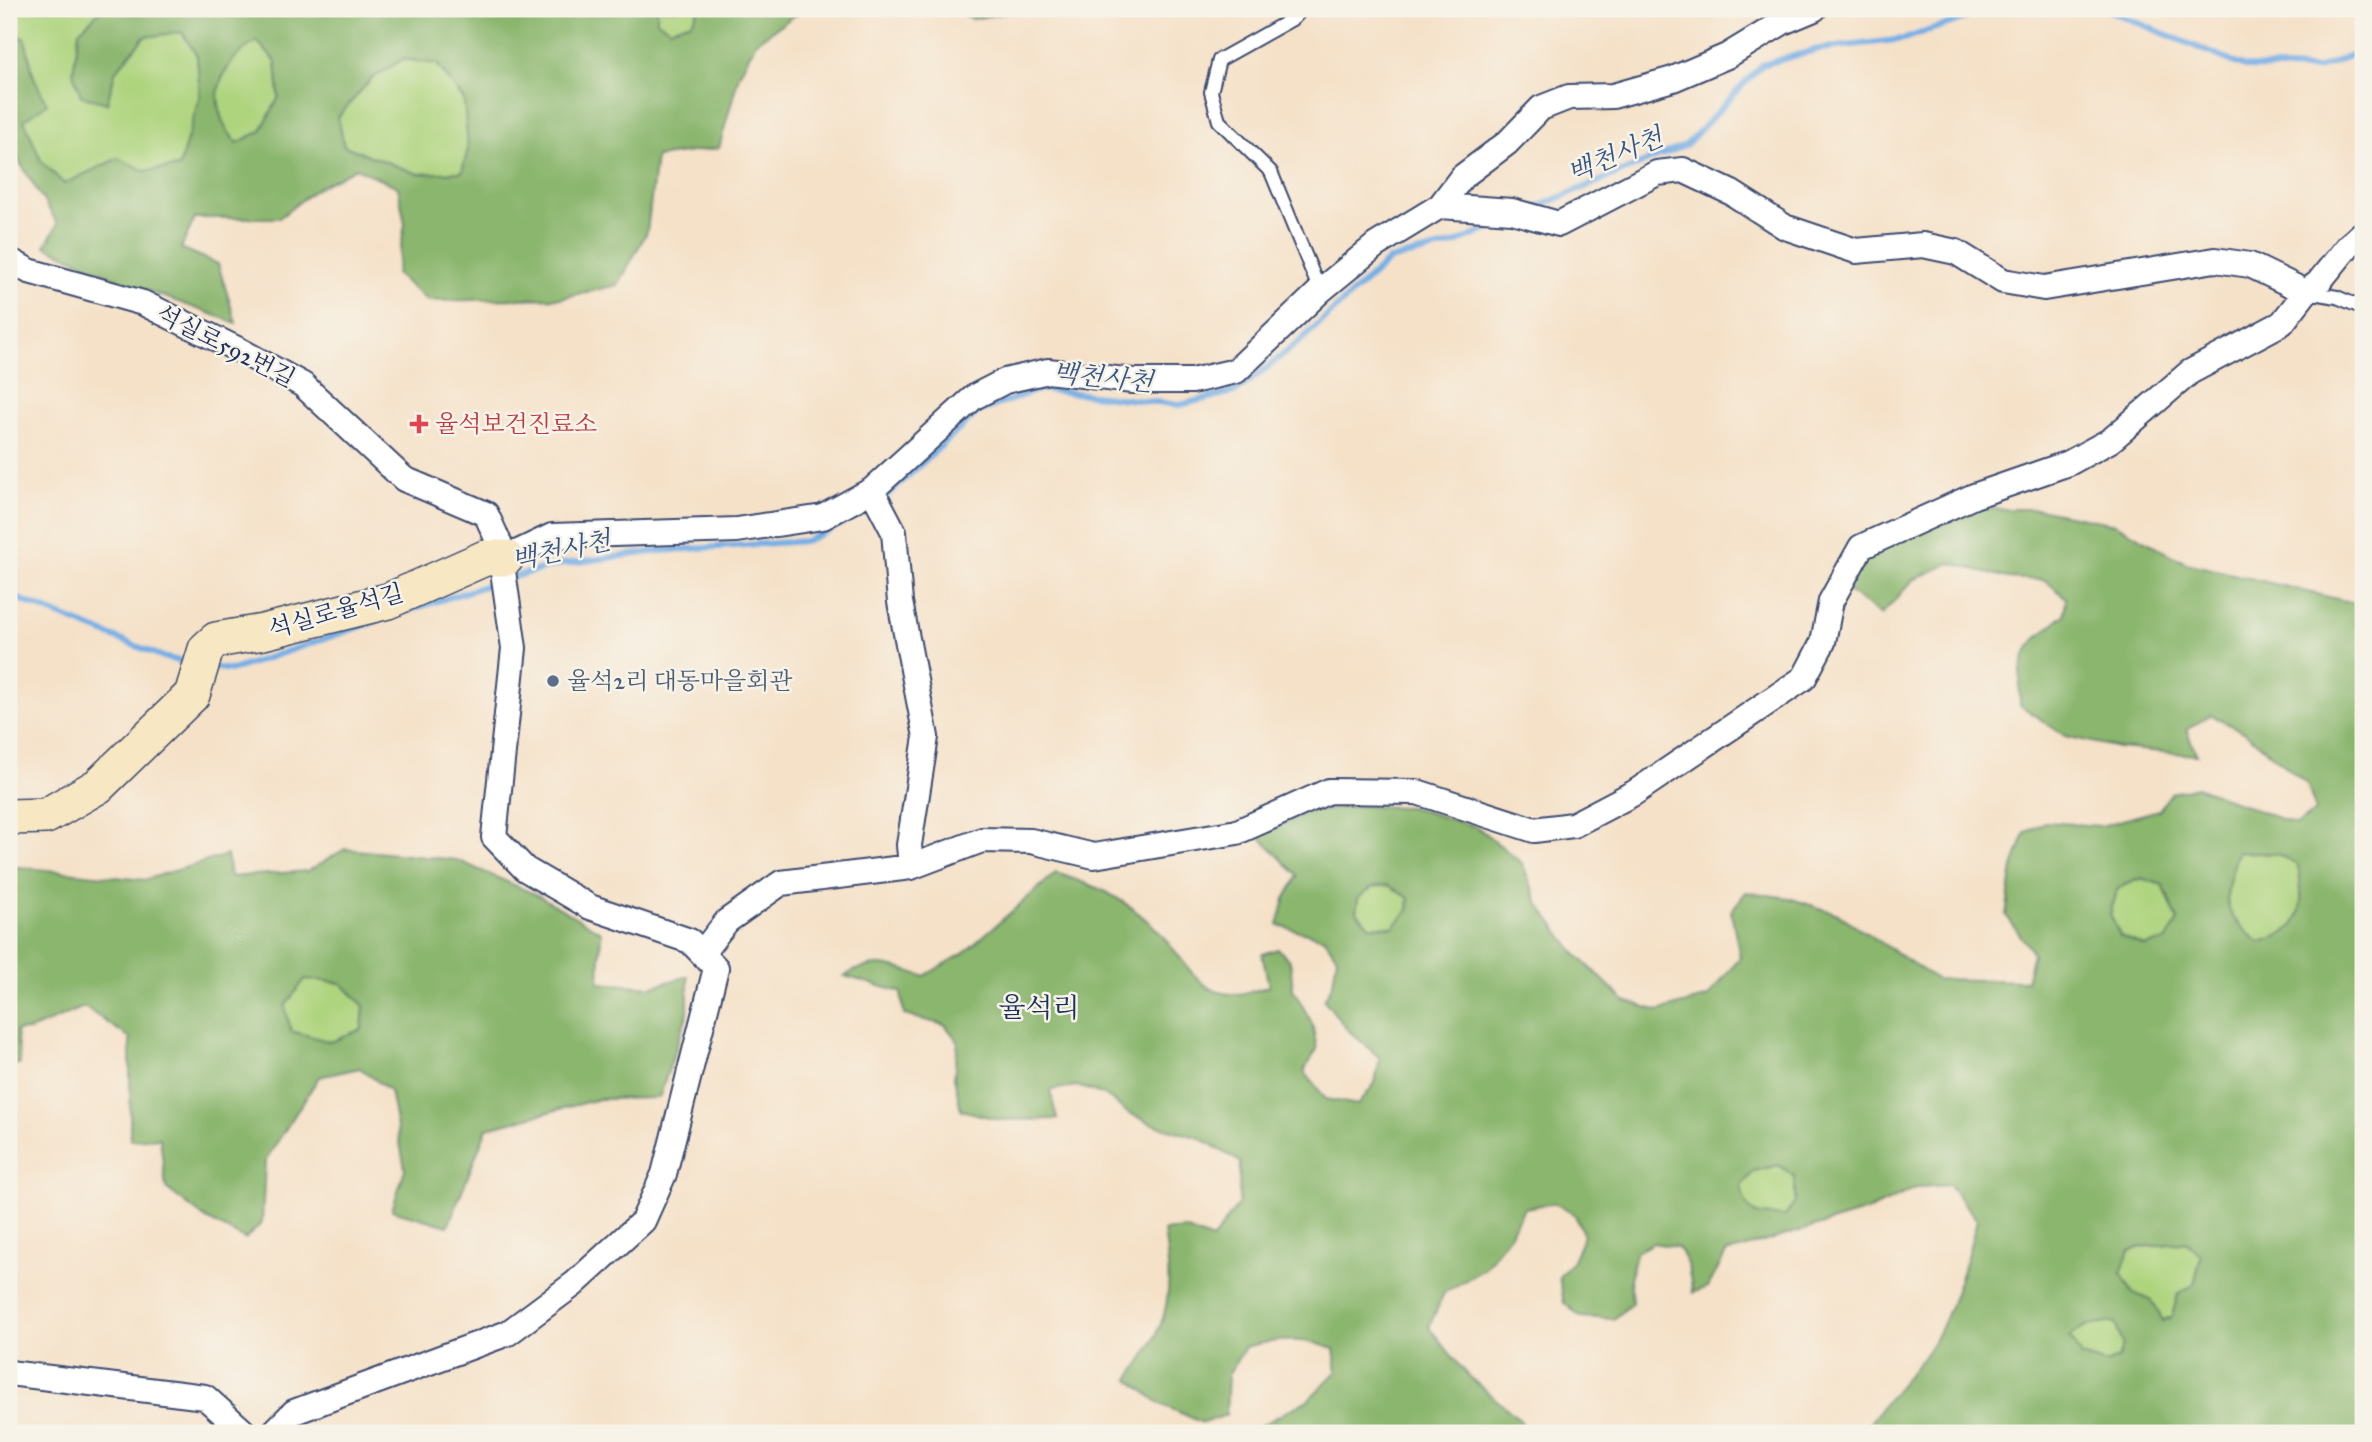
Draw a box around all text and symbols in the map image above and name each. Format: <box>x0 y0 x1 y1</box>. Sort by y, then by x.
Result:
water label: 백천사천 <box>1563 120 1669 189</box>
street label: 석실로592번길 <box>152 298 300 394</box>
water label: 백천사천 <box>1051 356 1157 398</box>
place label: 율석보건진료소 <box>435 409 597 439</box>
marker: 율석보건진료소 <box>409 414 429 434</box>
water label: 백천사천 <box>509 524 615 576</box>
street label: 석실로율석길 <box>265 577 407 645</box>
place label: 율석2리 대동마을회관 <box>567 666 793 696</box>
marker: 율석2리 대동마을회관 <box>545 673 561 689</box>
district label: 율석리 <box>998 990 1080 1025</box>

